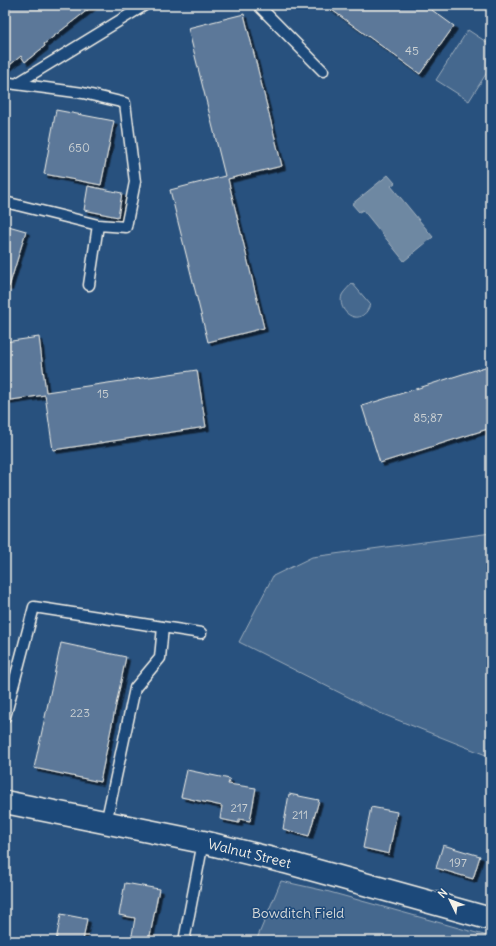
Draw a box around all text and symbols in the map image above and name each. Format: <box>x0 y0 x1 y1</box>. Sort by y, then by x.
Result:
house number: 45 <box>405 43 419 58</box>
house number: 650 <box>68 140 90 155</box>
house number: 15 <box>97 386 109 401</box>
house number: 85;87 <box>413 410 443 425</box>
house number: 223 <box>70 705 90 720</box>
house number: 217 <box>230 800 248 815</box>
house number: 211 <box>292 807 308 822</box>
street label: Walnut Street <box>206 835 294 872</box>
house number: 197 <box>449 855 467 870</box>
north arrow <box>430 880 470 920</box>
text: N <box>435 886 450 901</box>
park label: Bowditch Field <box>252 904 344 922</box>

